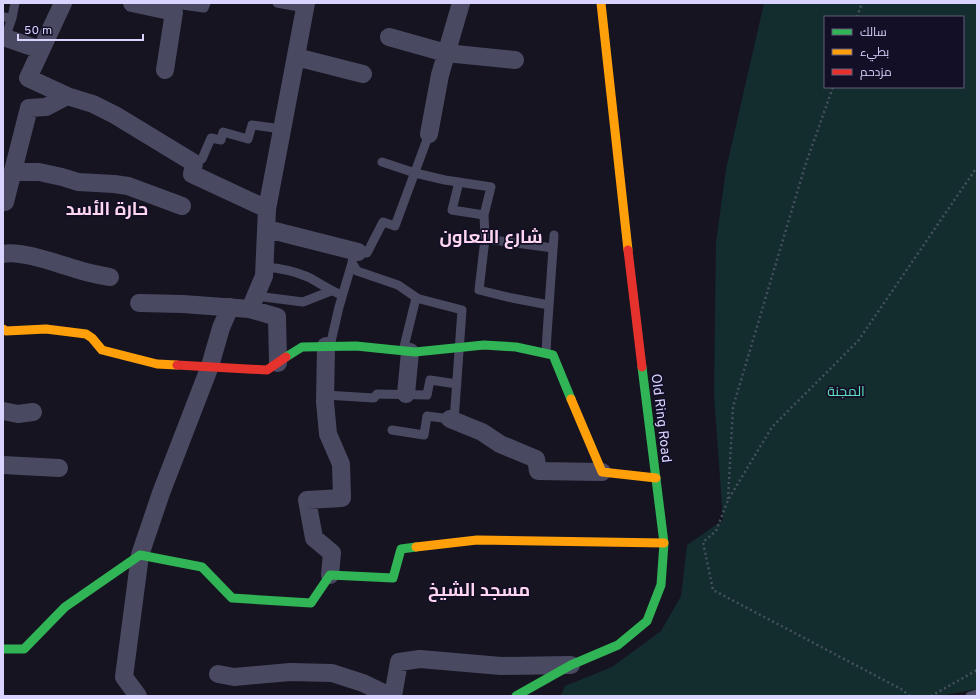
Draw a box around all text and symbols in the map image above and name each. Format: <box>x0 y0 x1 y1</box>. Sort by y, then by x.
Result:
scale bar <box>18 16 143 42</box>
legend <box>824 16 964 88</box>
text: 50 m <box>24 23 52 39</box>
text: سالك <box>860 25 887 41</box>
text: بطيء <box>860 45 889 62</box>
text: مزدحم <box>860 65 892 81</box>
district label: حارة الأسد <box>66 199 148 222</box>
district label: شارع التعاون <box>439 227 543 250</box>
street label: Old Ring Road <box>647 373 674 464</box>
park label: المجنة <box>827 384 865 401</box>
district label: مسجد الشيخ <box>428 580 530 603</box>

